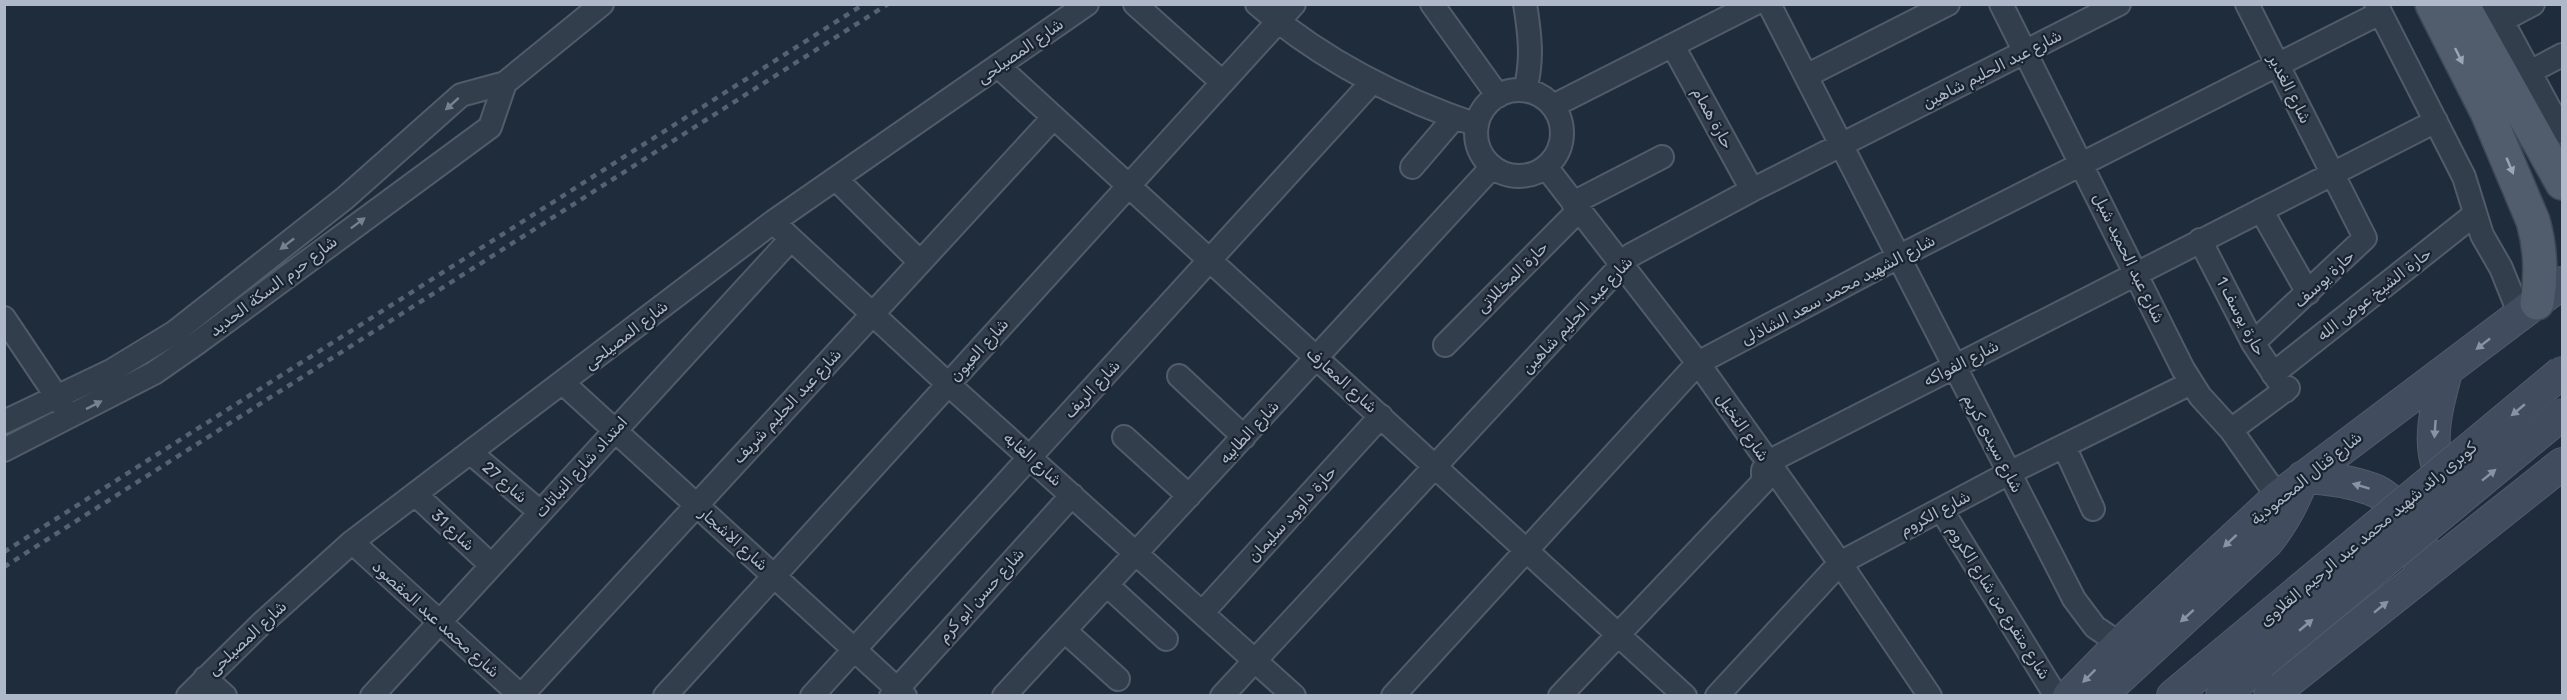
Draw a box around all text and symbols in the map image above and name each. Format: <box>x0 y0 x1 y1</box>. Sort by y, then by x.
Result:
street label: شارع المصيلحى <box>973 14 1068 89</box>
street label: شارع عبد الحليم شاهين <box>1919 26 2066 114</box>
one-way arrow <box>2455 48 2464 65</box>
street label: شارع الغدير <box>2262 50 2315 128</box>
street label: حارة همام <box>1688 84 1738 152</box>
one-way arrow <box>444 97 459 111</box>
one-way arrow <box>2505 158 2515 176</box>
street label: شارع عبد الحميد شبل <box>2087 190 2169 327</box>
one-way arrow <box>350 217 365 229</box>
street label: شارع الشهيد محمد سعد الشاذلى <box>1738 231 1939 351</box>
street label: شارع حرم السكة الحديد <box>205 232 342 342</box>
one-way arrow <box>279 237 295 250</box>
street label: حارة المخللاتى <box>1472 237 1553 318</box>
street label: حارة الشيخ عوض الله <box>2313 243 2436 346</box>
street label: حارة يوسف <box>2290 246 2359 313</box>
street label: شارع عبد الحليم شاهين <box>1518 252 1638 379</box>
street label: حارة يوسف 1 <box>2211 273 2270 359</box>
street label: شارع المصيلحى <box>580 296 673 375</box>
street label: شارع العيون <box>946 314 1014 387</box>
street label: شارع الفواكه <box>1920 336 2003 392</box>
one-way arrow <box>2475 337 2490 349</box>
street label: شارع المعارف <box>1301 343 1381 418</box>
street label: شارع عبد الحليم شريف <box>729 345 847 469</box>
street label: شارع الريف <box>1060 356 1125 424</box>
street label: شارع النخيل <box>1711 389 1773 466</box>
street label: شارع سيدى كريم <box>1957 390 2027 497</box>
street label: شارع الطابيه <box>1215 396 1285 469</box>
one-way arrow <box>85 400 103 410</box>
one-way arrow <box>2510 403 2526 416</box>
street label: امتداد شارع النباتات <box>531 413 633 523</box>
one-way arrow <box>2430 419 2439 438</box>
street label: شارع قنال المحمودية <box>2246 427 2367 530</box>
street label: شارع الغابه <box>999 428 1066 492</box>
street label: كوبرى رائد شهيد محمد عبد الرحيم القلاوى <box>2256 437 2482 631</box>
street label: شارع 27 <box>477 457 531 508</box>
street label: حارة داوود سليمان <box>1244 462 1341 567</box>
one-way arrow <box>2481 468 2497 481</box>
one-way arrow <box>2352 481 2370 490</box>
street label: شارع الكروم <box>1896 486 1974 541</box>
street label: شارع الاشجار <box>694 503 772 576</box>
street label: شارع 31 <box>426 505 479 556</box>
street label: شارع متفرع من شارع الكروم <box>1942 521 2054 684</box>
one-way arrow <box>2223 534 2237 548</box>
street label: شارع حسن ابو كرم <box>934 544 1030 647</box>
street label: شارع محمد عبد المقصود <box>367 557 504 683</box>
street label: شارع المصيلحى <box>203 597 292 681</box>
one-way arrow <box>2374 601 2389 613</box>
one-way arrow <box>2180 609 2195 622</box>
one-way arrow <box>2298 619 2314 632</box>
one-way arrow <box>2082 668 2096 682</box>

